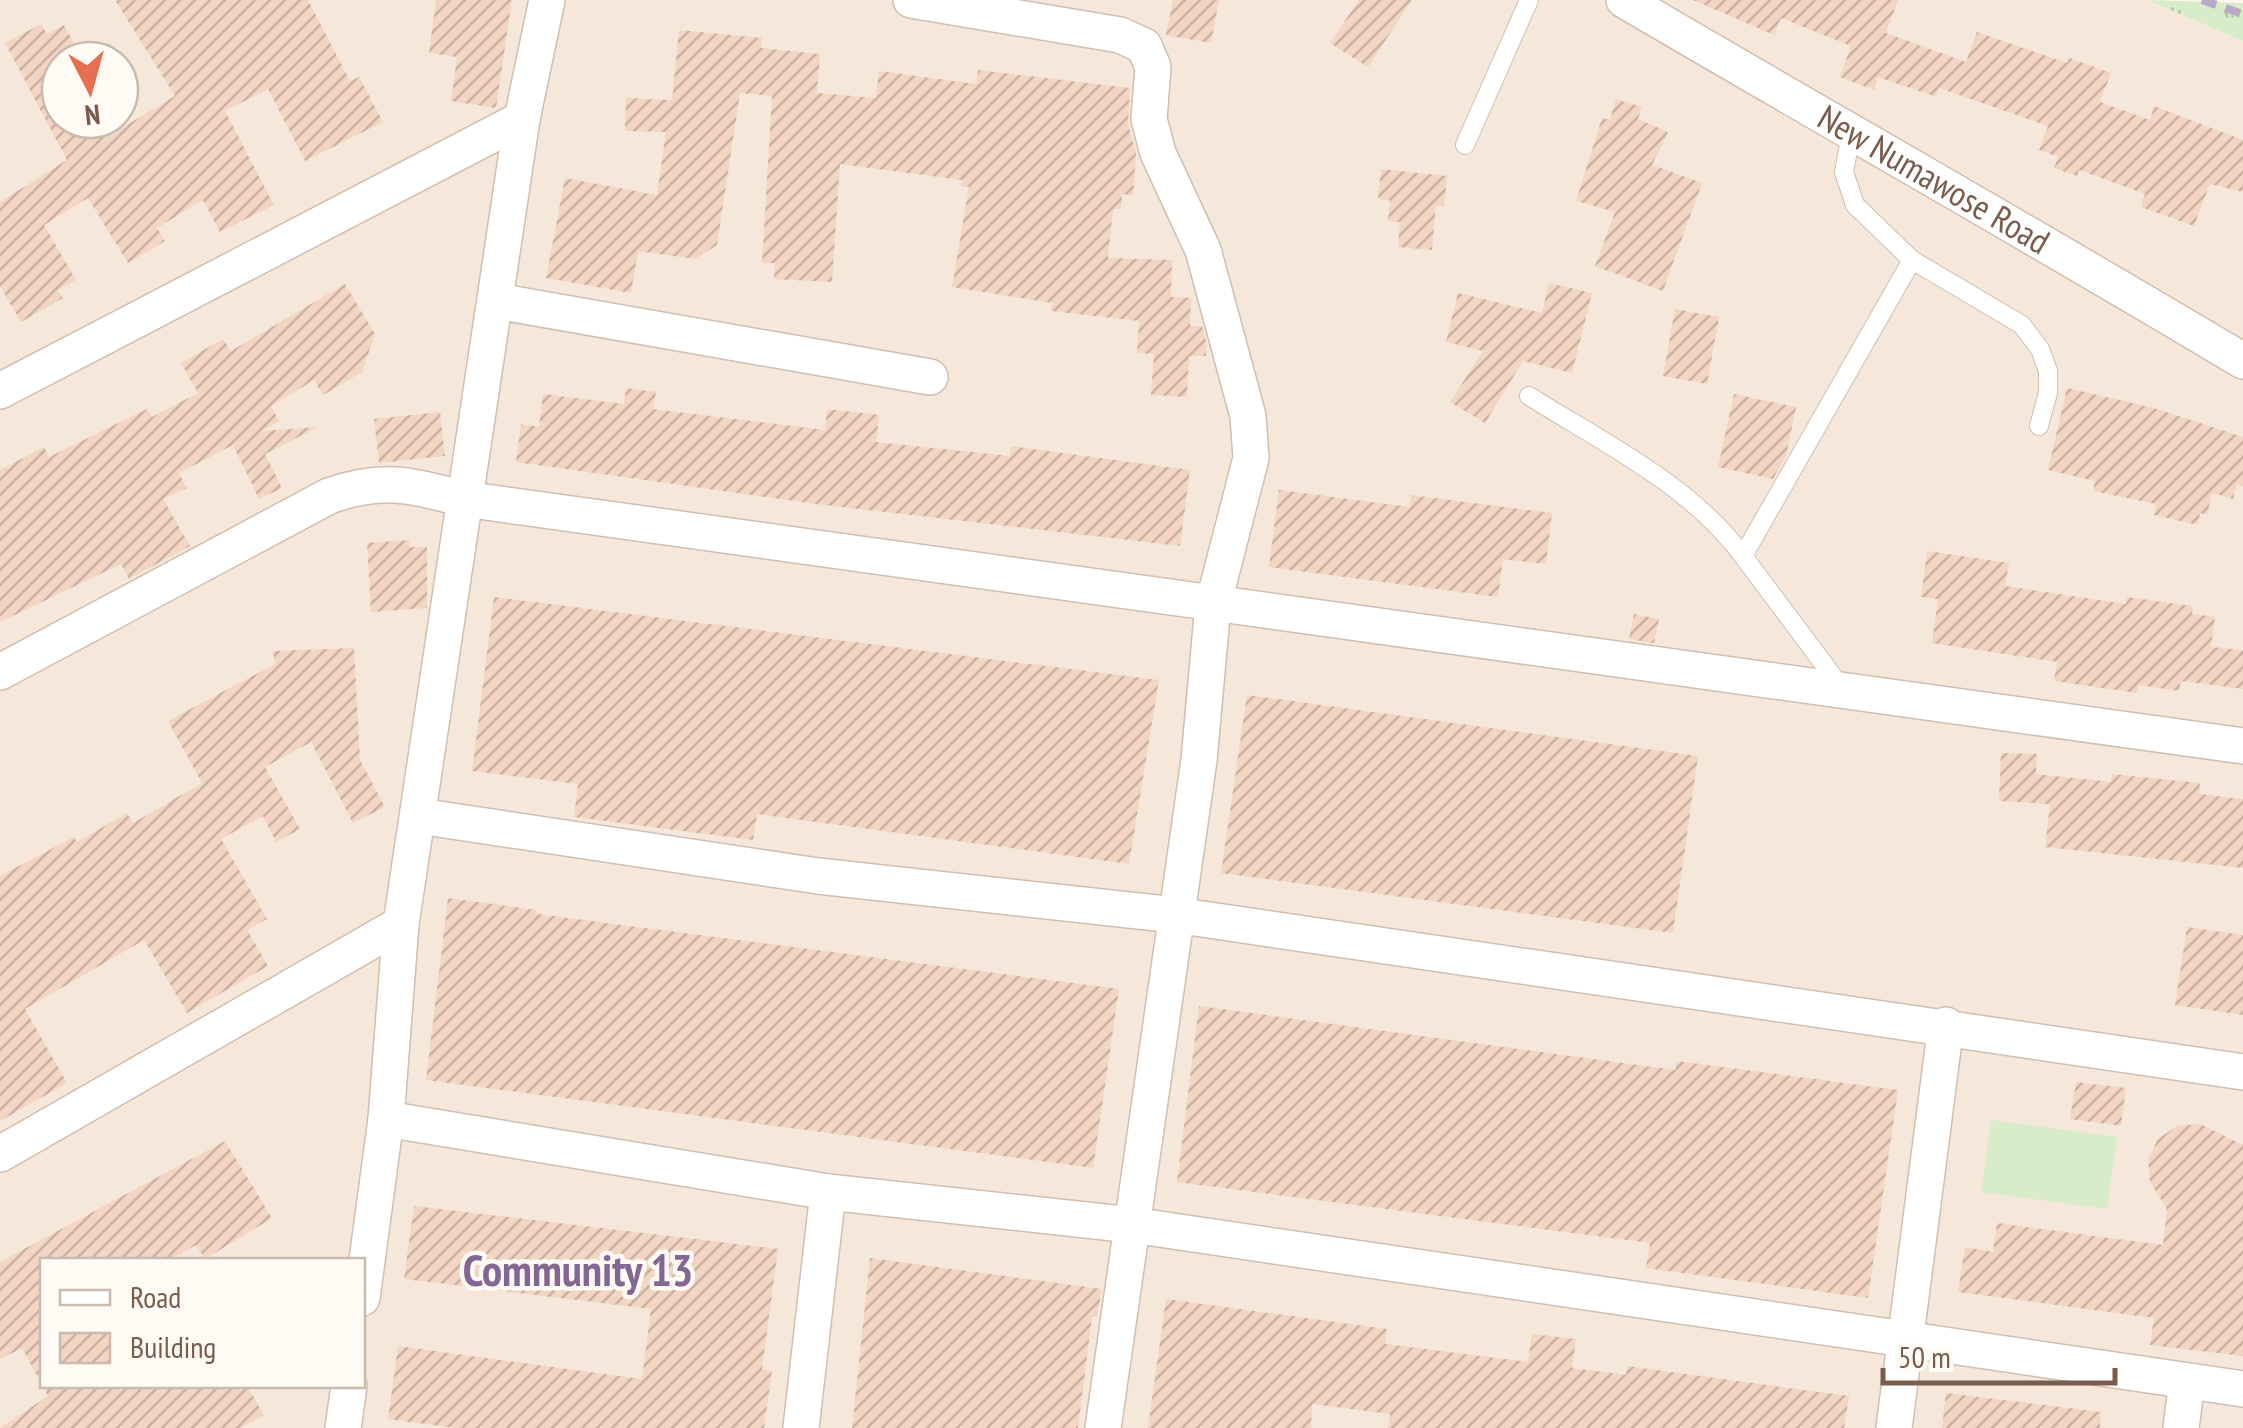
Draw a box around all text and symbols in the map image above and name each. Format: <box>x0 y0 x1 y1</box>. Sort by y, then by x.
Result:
north arrow <box>40 40 140 140</box>
street label: New Numawose Road <box>1810 94 2058 264</box>
text: N <box>83 96 102 135</box>
district label: Community 13 <box>463 1240 693 1298</box>
legend <box>40 1258 365 1388</box>
text: Road <box>130 1277 181 1316</box>
scale bar <box>1883 1323 2116 1385</box>
text: Building <box>130 1327 216 1366</box>
text: 50 m <box>1898 1337 1951 1376</box>

